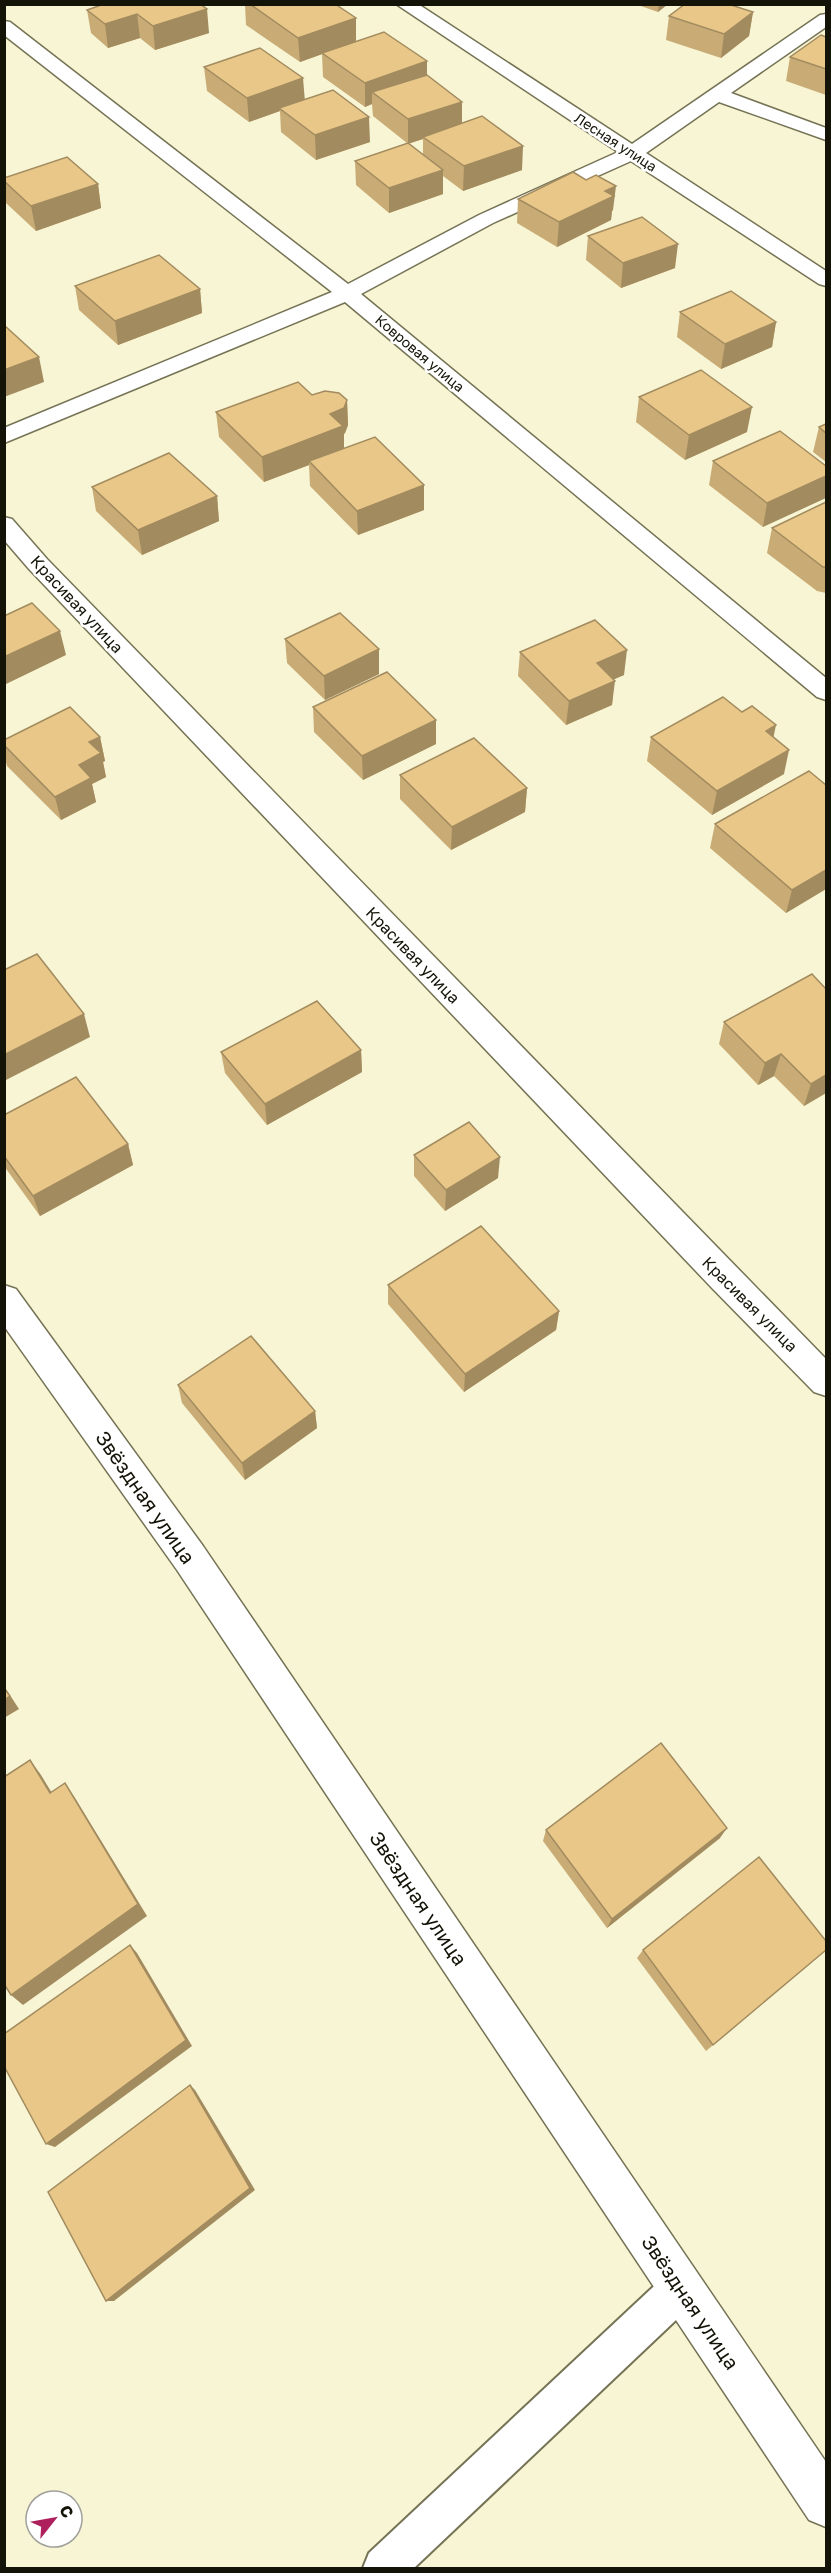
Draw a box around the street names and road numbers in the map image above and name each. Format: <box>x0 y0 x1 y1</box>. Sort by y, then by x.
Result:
street label: Лесная улица <box>572 109 660 175</box>
street label: Ковровая улица <box>372 311 468 395</box>
street label: Красивая улица <box>27 551 127 657</box>
street label: Красивая улица <box>362 903 464 1007</box>
street label: Красивая улица <box>698 1252 802 1356</box>
street label: Звёздная улица <box>91 1426 201 1568</box>
street label: Звёздная улица <box>365 1826 473 1970</box>
street label: Звёздная улица <box>637 2230 745 2374</box>

